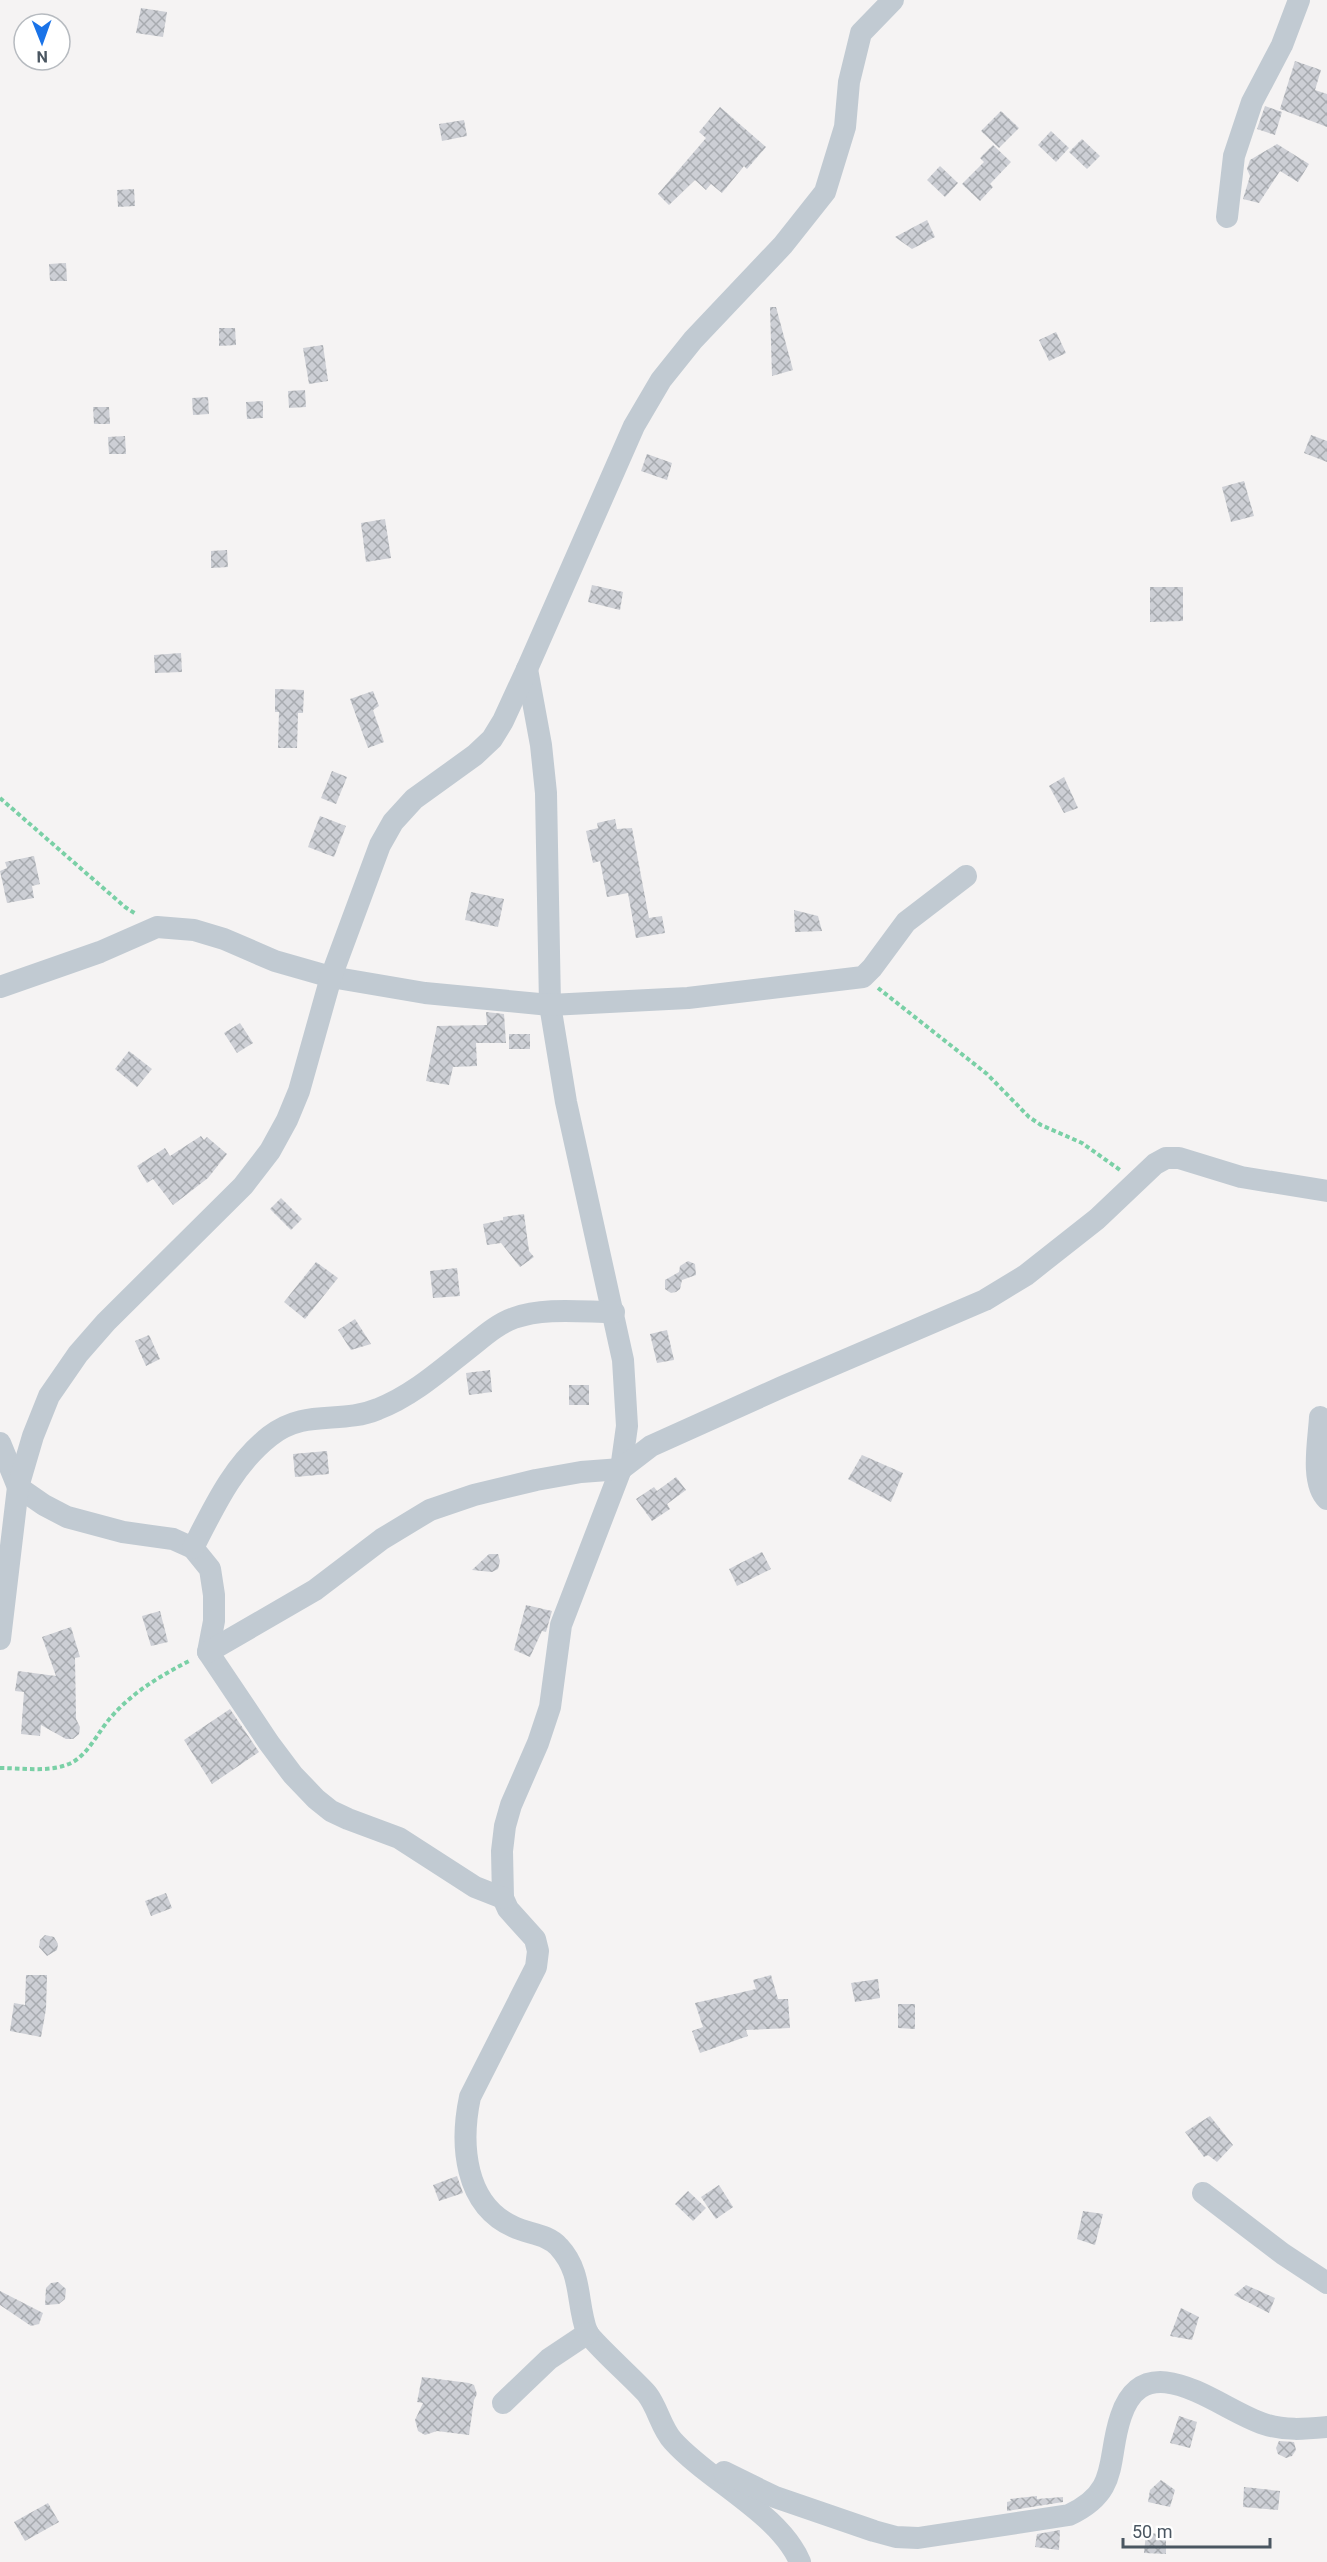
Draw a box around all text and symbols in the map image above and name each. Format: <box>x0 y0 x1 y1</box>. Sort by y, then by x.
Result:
north arrow <box>12 12 72 72</box>
text: N <box>36 47 48 66</box>
scale bar <box>1123 2511 1270 2549</box>
text: 50 m <box>1132 2521 1172 2542</box>

